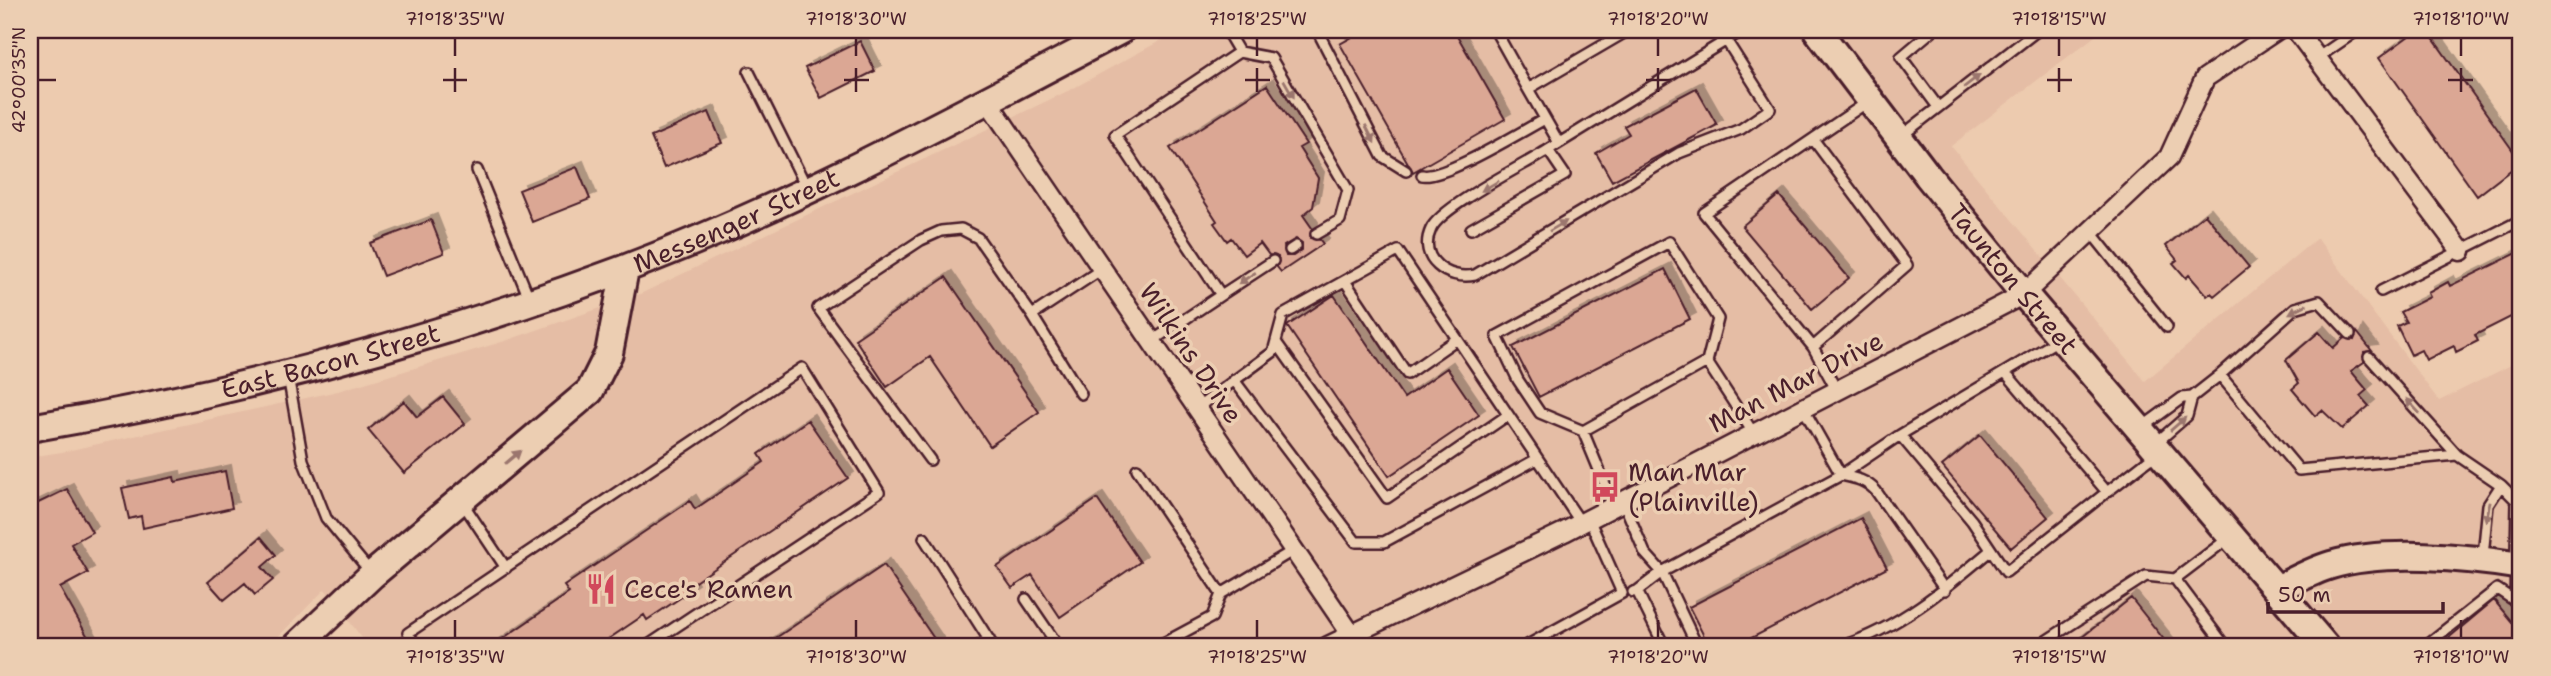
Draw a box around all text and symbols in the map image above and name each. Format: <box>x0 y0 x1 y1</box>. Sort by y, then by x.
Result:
text: 71°18'35"W <box>405 7 505 31</box>
text: 71°18'30"W <box>805 7 907 31</box>
text: 71°18'25"W <box>1207 7 1307 31</box>
text: 71°18'20"W <box>1607 7 1709 31</box>
text: 71°18'15"W <box>2011 7 2107 31</box>
text: 71°18'10"W <box>2412 7 2510 31</box>
text: 42°00'35"N <box>7 27 31 133</box>
one-way arrow <box>1963 74 1981 88</box>
one-way arrow <box>1283 79 1295 98</box>
one-way arrow <box>1365 124 1376 144</box>
street label: Messenger Street <box>628 160 845 281</box>
one-way arrow <box>1480 179 1499 192</box>
street label: Taunton Street <box>1940 196 2086 362</box>
one-way arrow <box>1549 219 1568 232</box>
one-way arrow <box>1237 272 1256 285</box>
street label: Wilkins Drive <box>1131 276 1251 430</box>
one-way arrow <box>2288 303 2308 315</box>
street label: East Bacon Street <box>218 315 444 406</box>
street label: Man Mar Drive <box>1703 322 1889 441</box>
one-way arrow <box>2405 397 2421 415</box>
one-way arrow <box>2169 417 2186 432</box>
one-way arrow <box>505 450 522 465</box>
place label: Man Mar (Plainville) <box>1628 454 1759 519</box>
bus stop icon: Man Mar (Plainville) <box>1588 470 1622 504</box>
one-way arrow <box>2483 501 2494 523</box>
place label: Cece's Ramen <box>624 571 793 606</box>
scale bar <box>2268 571 2442 615</box>
restaurant icon: Cece's Ramen <box>584 572 618 606</box>
text: 50 m <box>2278 581 2331 609</box>
text: 71°18'35"W <box>405 645 505 669</box>
text: 71°18'30"W <box>805 645 907 669</box>
text: 71°18'25"W <box>1207 645 1307 669</box>
text: 71°18'20"W <box>1607 645 1709 669</box>
text: 71°18'15"W <box>2011 645 2107 669</box>
text: 71°18'10"W <box>2412 645 2510 669</box>

